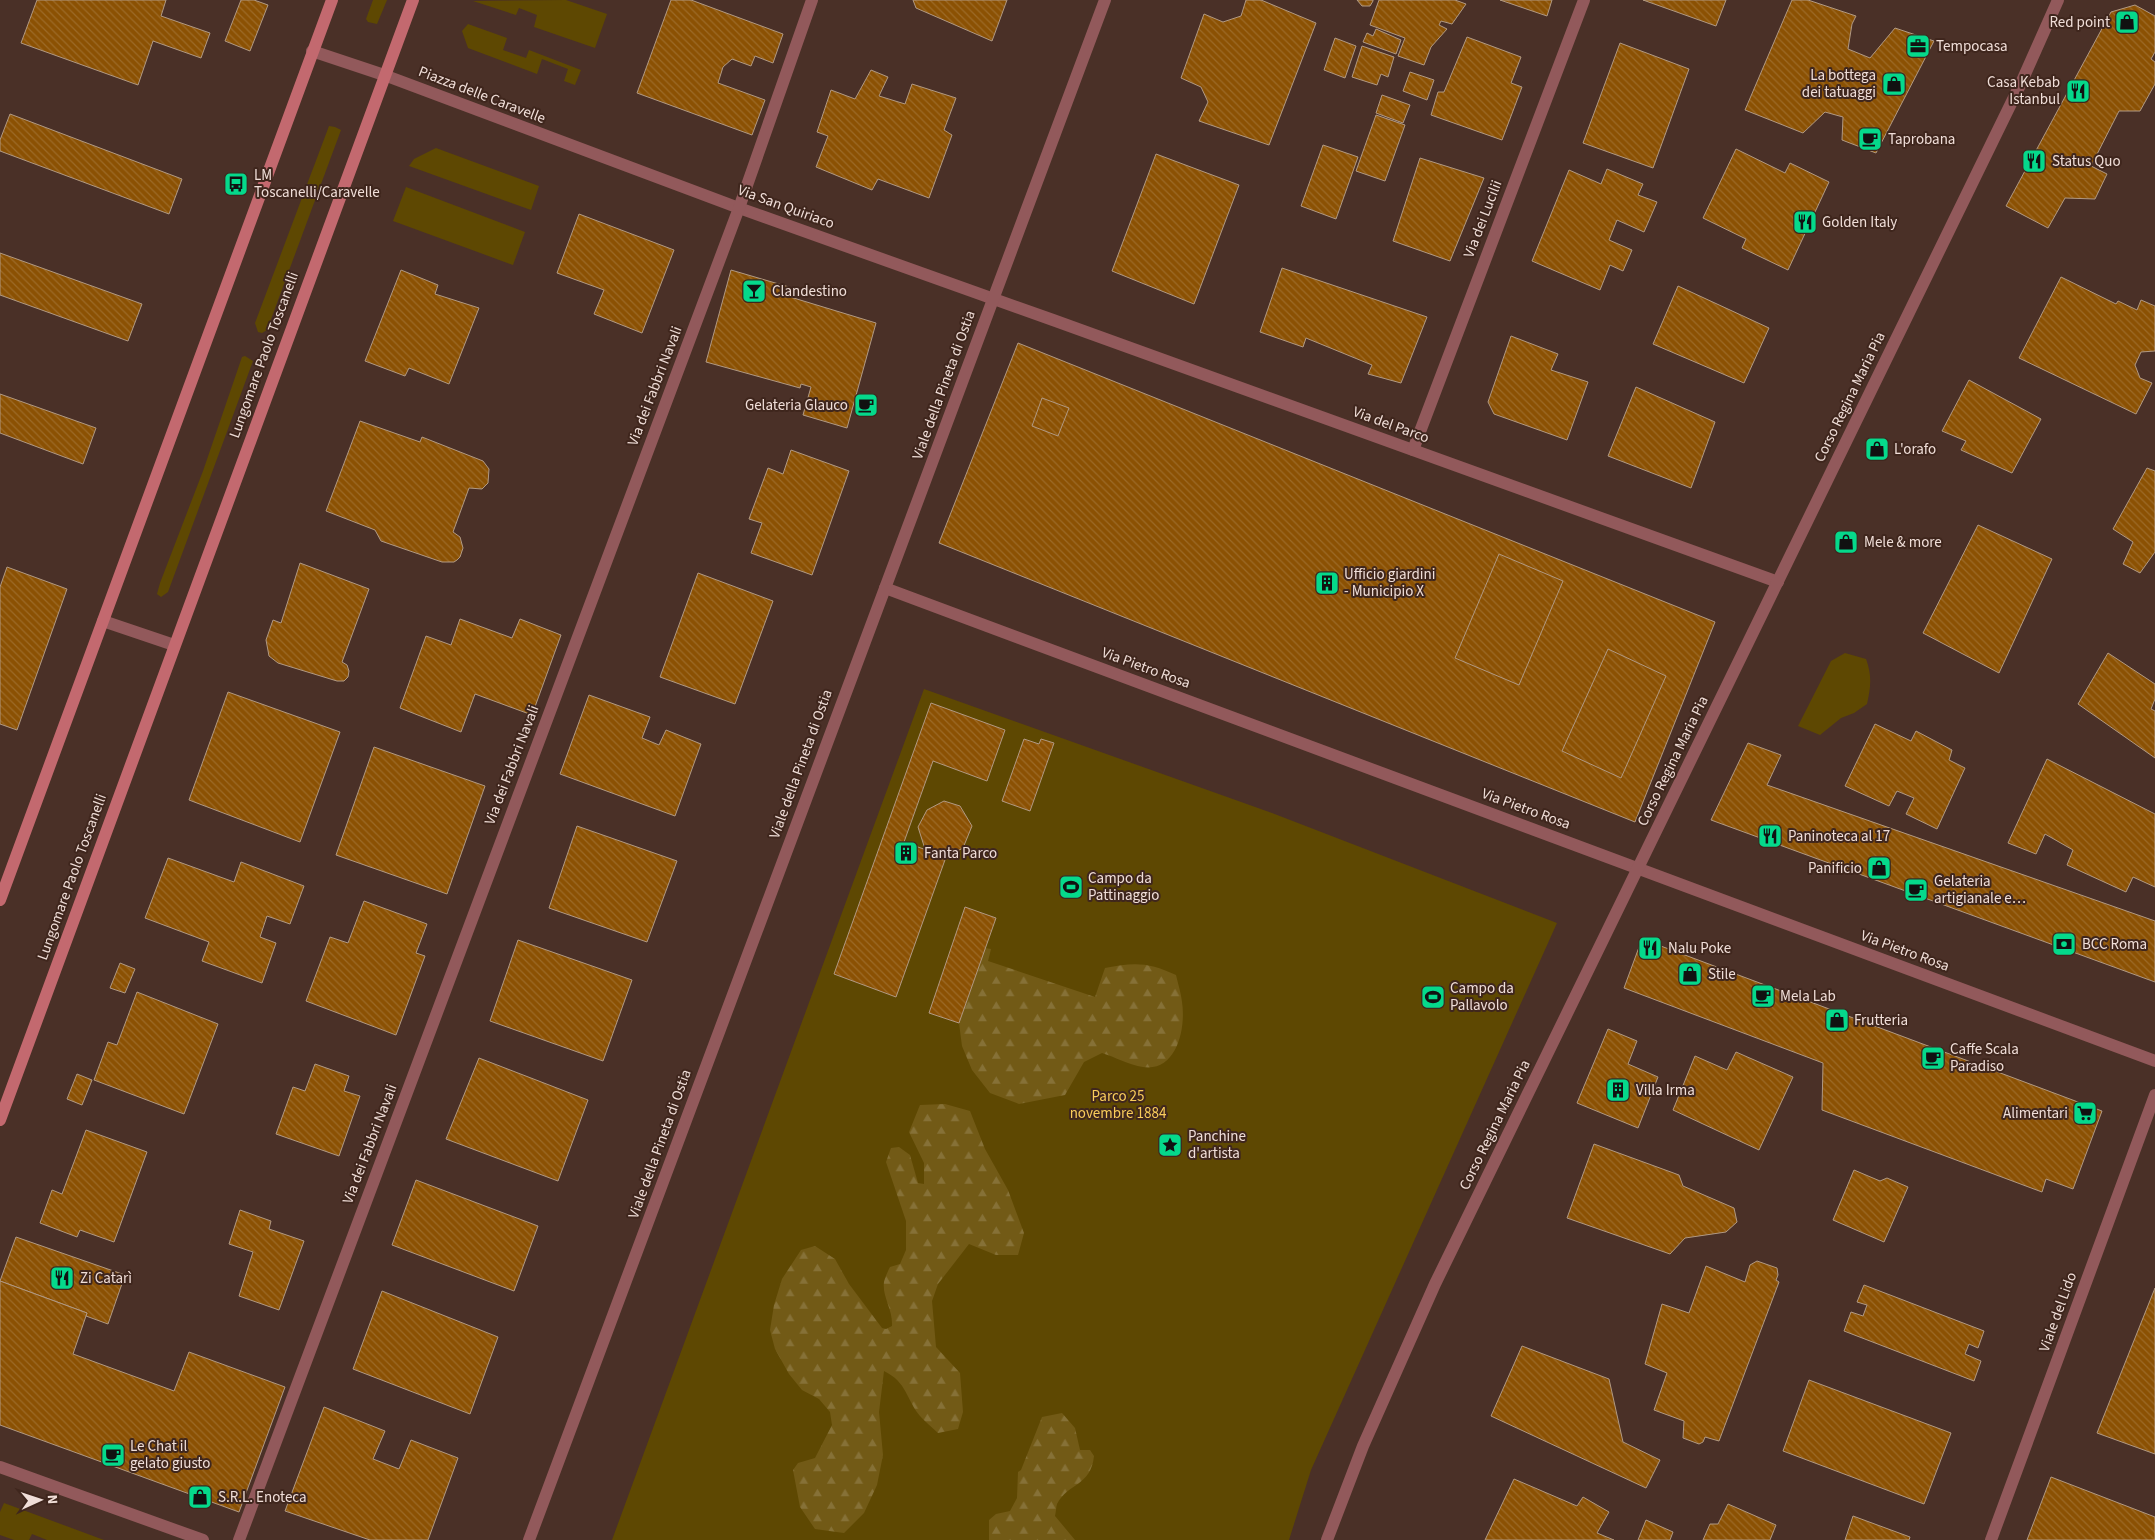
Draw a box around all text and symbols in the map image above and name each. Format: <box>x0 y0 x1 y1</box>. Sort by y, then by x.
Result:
shop icon: Red point <box>2114 9 2140 35</box>
place label: Red point <box>2049 12 2110 33</box>
office icon: Tempocasa <box>1905 33 1931 59</box>
place label: Tempocasa <box>1936 36 2007 57</box>
street label: Piazza delle Caravelle <box>415 61 549 129</box>
place label: La bottega dei tatuaggi <box>1802 65 1876 103</box>
shop icon: La bottega dei tatuaggi <box>1881 71 1907 97</box>
place label: Casa Kebab Istanbul <box>1987 72 2060 110</box>
restaurant icon: Casa Kebab Istanbul <box>2065 78 2091 104</box>
cafe icon: Taprobana <box>1857 126 1883 152</box>
place label: Taprobana <box>1888 129 1955 150</box>
restaurant icon: Status Quo <box>2021 148 2047 174</box>
place label: Status Quo <box>2052 151 2121 172</box>
place label: LM Toscanelli/Caravelle <box>254 165 380 203</box>
bus stop icon: LM Toscanelli/Caravelle <box>223 171 249 197</box>
street label: Via dei Lucilii <box>1459 177 1507 261</box>
street label: Via San Quiriaco <box>735 180 837 234</box>
restaurant icon: Golden Italy <box>1792 209 1818 235</box>
place label: Golden Italy <box>1822 212 1897 233</box>
street label: Lungomare Paolo Toscanelli <box>224 269 304 441</box>
bar icon: Clandestino <box>741 278 767 304</box>
place label: Clandestino <box>772 281 847 302</box>
street label: Viale della Pineta di Ostia <box>907 307 981 463</box>
street label: Via dei Fabbri Navali <box>623 323 687 449</box>
street label: Corso Regina Maria Pia <box>1809 328 1891 466</box>
cafe icon: Gelateria Glauco <box>853 392 879 418</box>
place label: Gelateria Glauco <box>745 395 848 416</box>
street label: Via del Parco <box>1350 402 1432 448</box>
shop icon: L'orafo <box>1864 436 1890 462</box>
place label: L'orafo <box>1894 439 1936 460</box>
shop icon: Mele & more <box>1833 529 1859 555</box>
place label: Mele & more <box>1864 532 1942 553</box>
place label: Ufficio giardini - Municipio X <box>1344 564 1435 602</box>
building icon: Ufficio giardini - Municipio X <box>1314 570 1340 596</box>
street label: Via Pietro Rosa <box>1099 642 1193 694</box>
street label: Viale della Pineta di Ostia <box>764 686 838 842</box>
street label: Corso Regina Maria Pia <box>1632 692 1714 830</box>
street label: Via dei Fabbri Navali <box>480 702 544 828</box>
street label: Via Pietro Rosa <box>1479 783 1573 835</box>
street label: Lungomare Paolo Toscanelli <box>32 791 112 963</box>
restaurant icon: Paninoteca al 17 <box>1757 823 1783 849</box>
place label: Paninoteca al 17 <box>1788 826 1890 847</box>
building icon: Fanta Parco <box>893 840 919 866</box>
place label: Fanta Parco <box>924 843 997 864</box>
shop icon: Panificio <box>1866 855 1892 881</box>
place label: Panificio <box>1808 858 1862 879</box>
place label: Campo da Pattinaggio <box>1088 868 1159 906</box>
place label: Gelateria artigianale e… <box>1934 871 2026 909</box>
sports icon: Campo da Pattinaggio <box>1058 874 1084 900</box>
cafe icon: Gelateria artigianale e… <box>1903 877 1929 903</box>
street label: Via Pietro Rosa <box>1858 925 1952 977</box>
bank icon: BCC Roma <box>2051 931 2077 957</box>
place label: BCC Roma <box>2082 934 2147 955</box>
restaurant icon: Nalu Poke <box>1637 935 1663 961</box>
place label: Nalu Poke <box>1668 938 1731 959</box>
shop icon: Stile <box>1677 961 1703 987</box>
place label: Stile <box>1708 964 1736 985</box>
place label: Campo da Pallavolo <box>1450 978 1514 1016</box>
cafe icon: Mela Lab <box>1750 983 1776 1009</box>
sports icon: Campo da Pallavolo <box>1420 984 1446 1010</box>
place label: Mela Lab <box>1780 986 1836 1007</box>
shop icon: Frutteria <box>1824 1007 1850 1033</box>
place label: Frutteria <box>1854 1010 1908 1031</box>
place label: Caffe Scala Paradiso <box>1950 1039 2019 1077</box>
cafe icon: Caffe Scala Paradiso <box>1920 1045 1946 1071</box>
street label: Corso Regina Maria Pia <box>1454 1056 1536 1194</box>
street label: Viale della Pineta di Ostia <box>623 1066 697 1222</box>
building icon: Villa Irma <box>1605 1077 1631 1103</box>
place label: Villa Irma <box>1636 1080 1695 1101</box>
street label: Via dei Fabbri Navali <box>338 1081 402 1207</box>
park label: Parco 25 novembre 1884 <box>1070 1086 1167 1124</box>
supermarket icon: Alimentari <box>2072 1100 2098 1126</box>
place label: Alimentari <box>2003 1103 2068 1124</box>
place label: Panchine d'artista <box>1188 1126 1246 1164</box>
place icon: Panchine d'artista <box>1157 1132 1183 1158</box>
restaurant icon: Zi Catarì <box>49 1265 75 1291</box>
place label: Zi Catarì <box>80 1268 132 1289</box>
street label: Viale del Lido <box>2034 1269 2082 1355</box>
place label: Le Chat il gelato giusto <box>130 1436 210 1474</box>
cafe icon: Le Chat il gelato giusto <box>100 1442 126 1468</box>
north arrow <box>15 1475 65 1525</box>
shop icon: S.R.L. Enoteca <box>187 1484 213 1510</box>
place label: S.R.L. Enoteca <box>218 1487 307 1508</box>
text: N <box>42 1494 62 1505</box>

